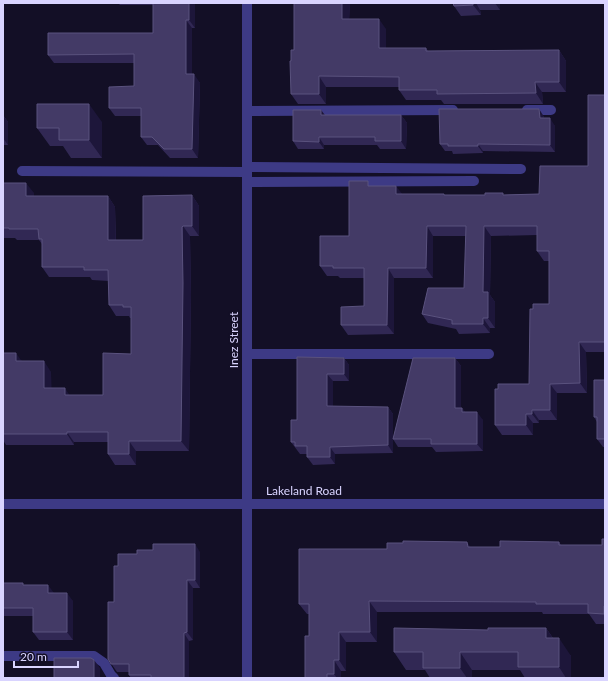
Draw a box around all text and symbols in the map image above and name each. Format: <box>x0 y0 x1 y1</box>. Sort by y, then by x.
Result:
street label: Inez Street <box>226 311 241 368</box>
street label: Lakeland Road <box>266 483 342 498</box>
scale bar <box>14 643 78 669</box>
text: 20 m <box>20 649 47 664</box>

